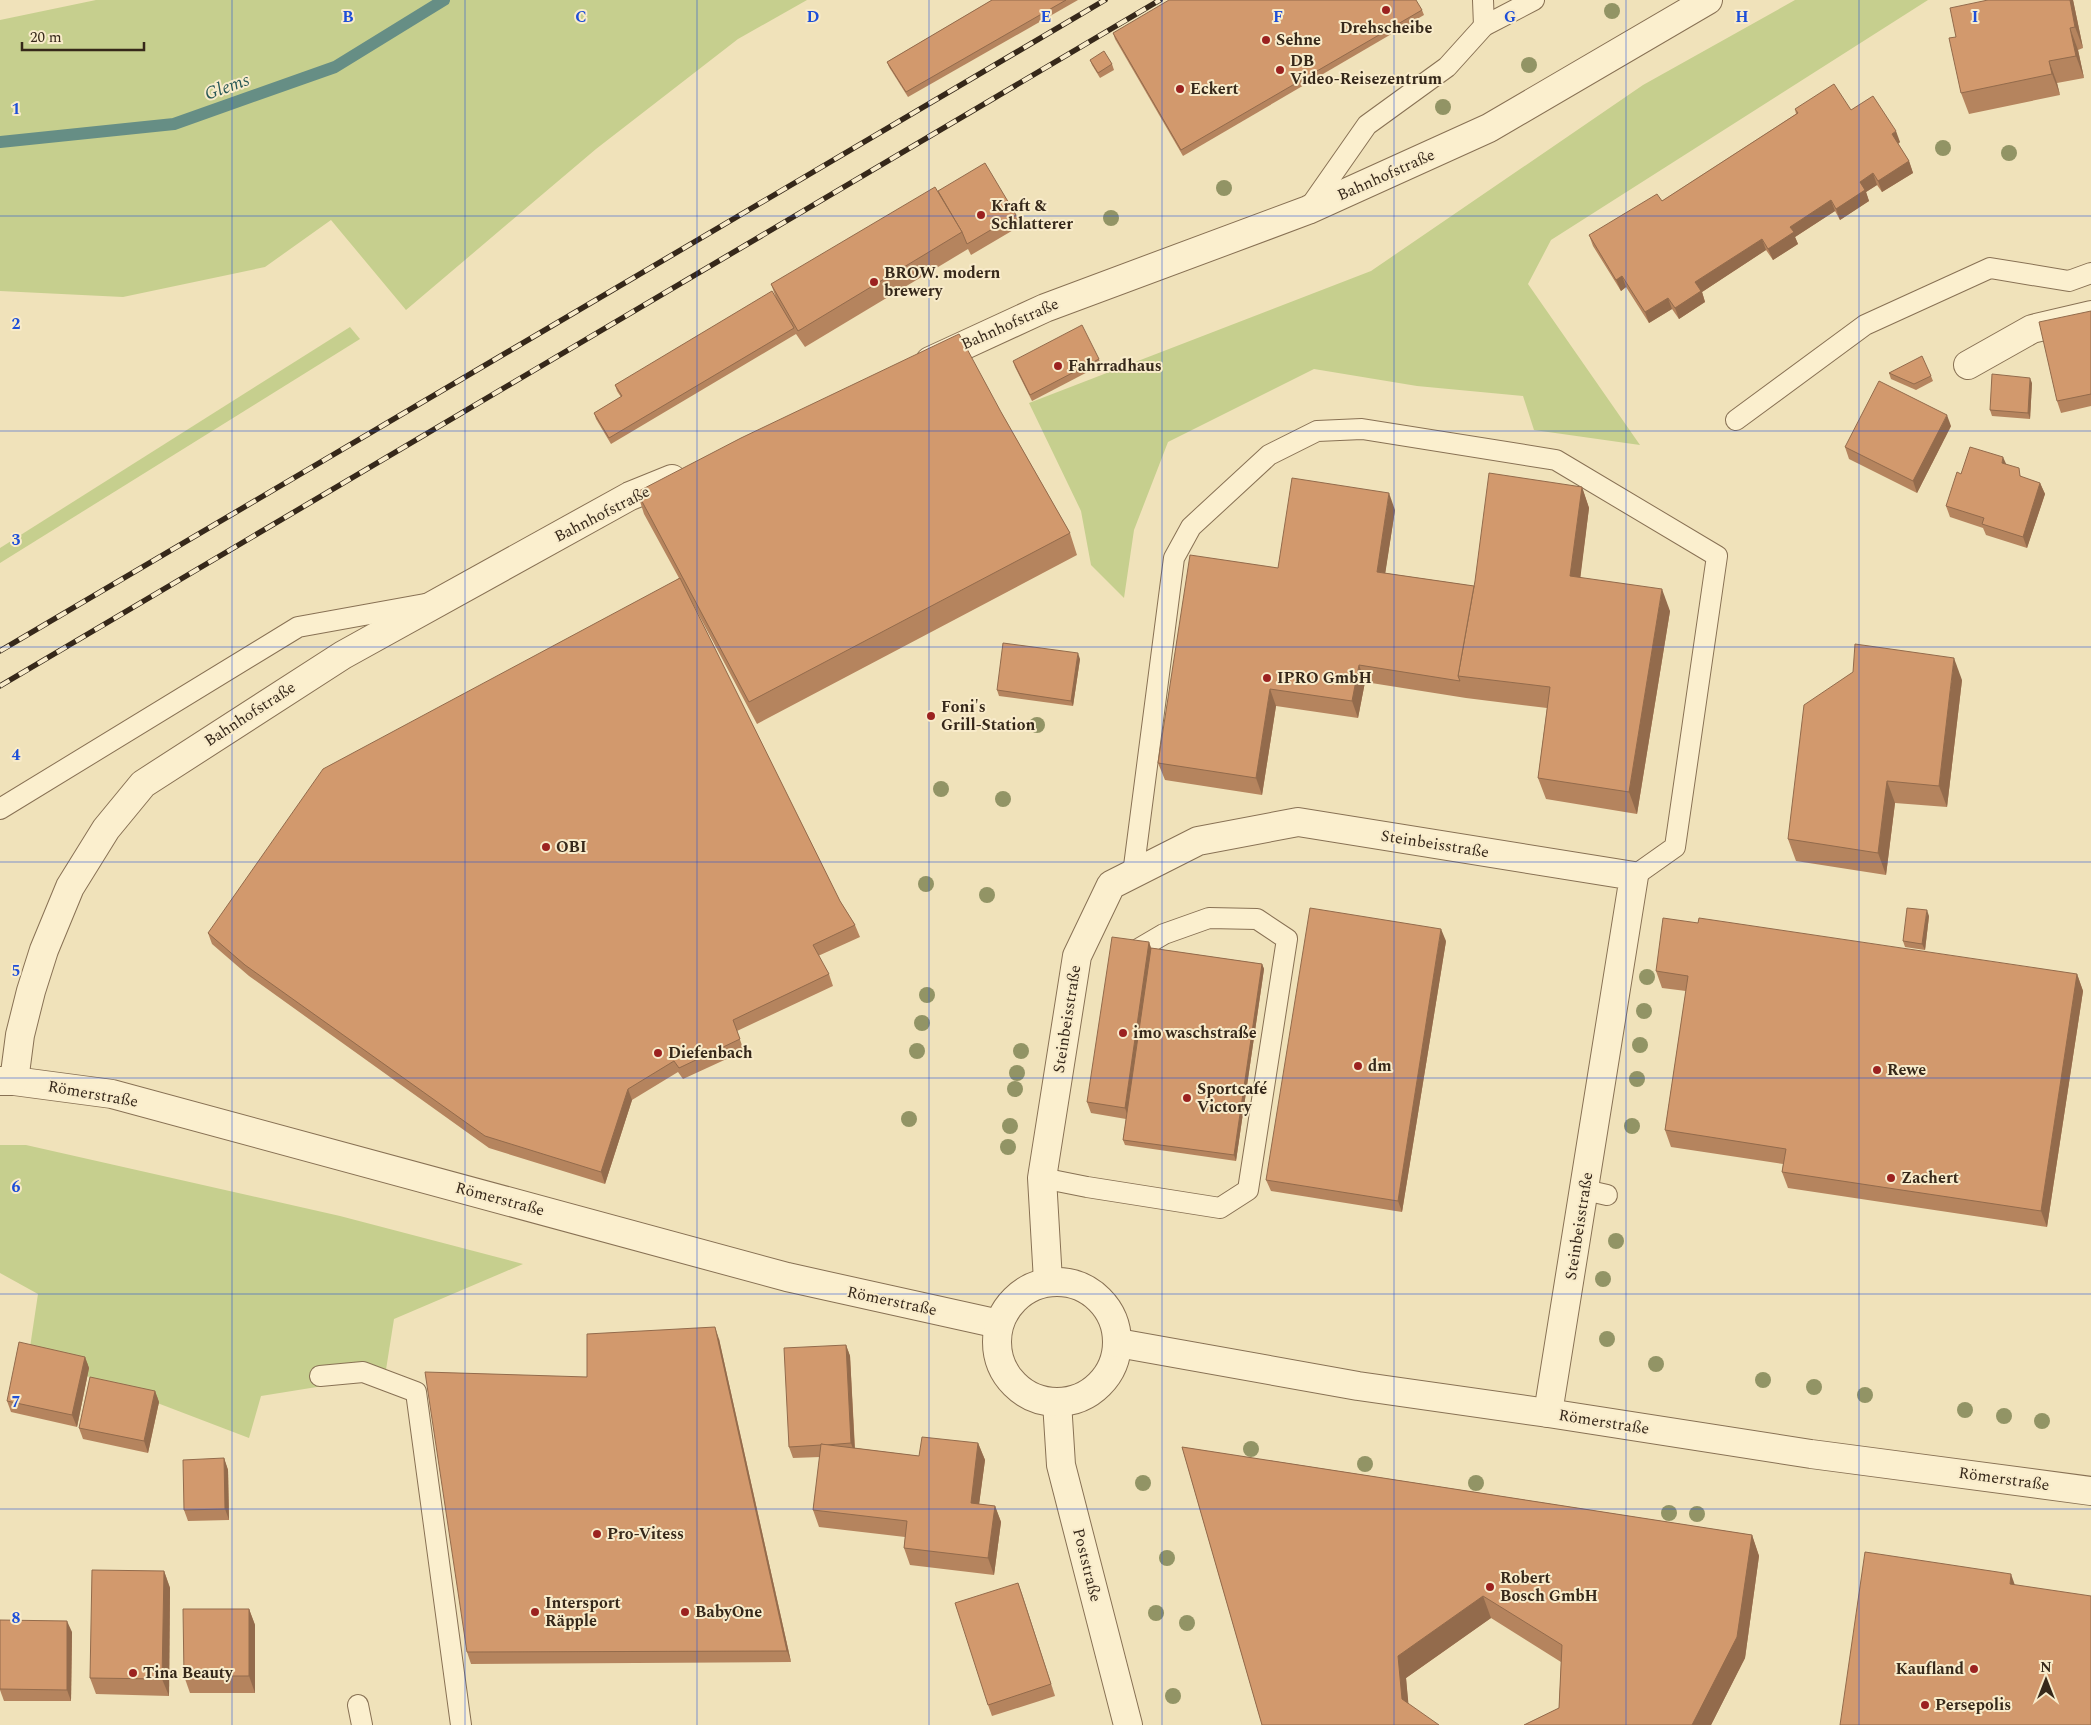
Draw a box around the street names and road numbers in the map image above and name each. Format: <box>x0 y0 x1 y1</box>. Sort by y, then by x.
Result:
street label: Bahnhofstraße <box>1333 143 1439 207</box>
street label: Bahnhofstraße <box>957 292 1063 356</box>
street label: Bahnhofstraße <box>550 480 654 548</box>
street label: Bahnhofstraße <box>200 675 300 753</box>
street label: Steinbeisstraße <box>1379 824 1491 864</box>
street label: Steinbeisstraße <box>1047 963 1087 1075</box>
street label: Römerstraße <box>46 1074 140 1114</box>
street label: Steinbeisstraße <box>1559 1170 1599 1282</box>
street label: Römerstraße <box>453 1176 547 1222</box>
street label: Römerstraße <box>845 1280 939 1322</box>
street label: Römerstraße <box>1557 1403 1651 1441</box>
street label: Römerstraße <box>1957 1461 2051 1497</box>
street label: Poststraße <box>1066 1526 1108 1604</box>

